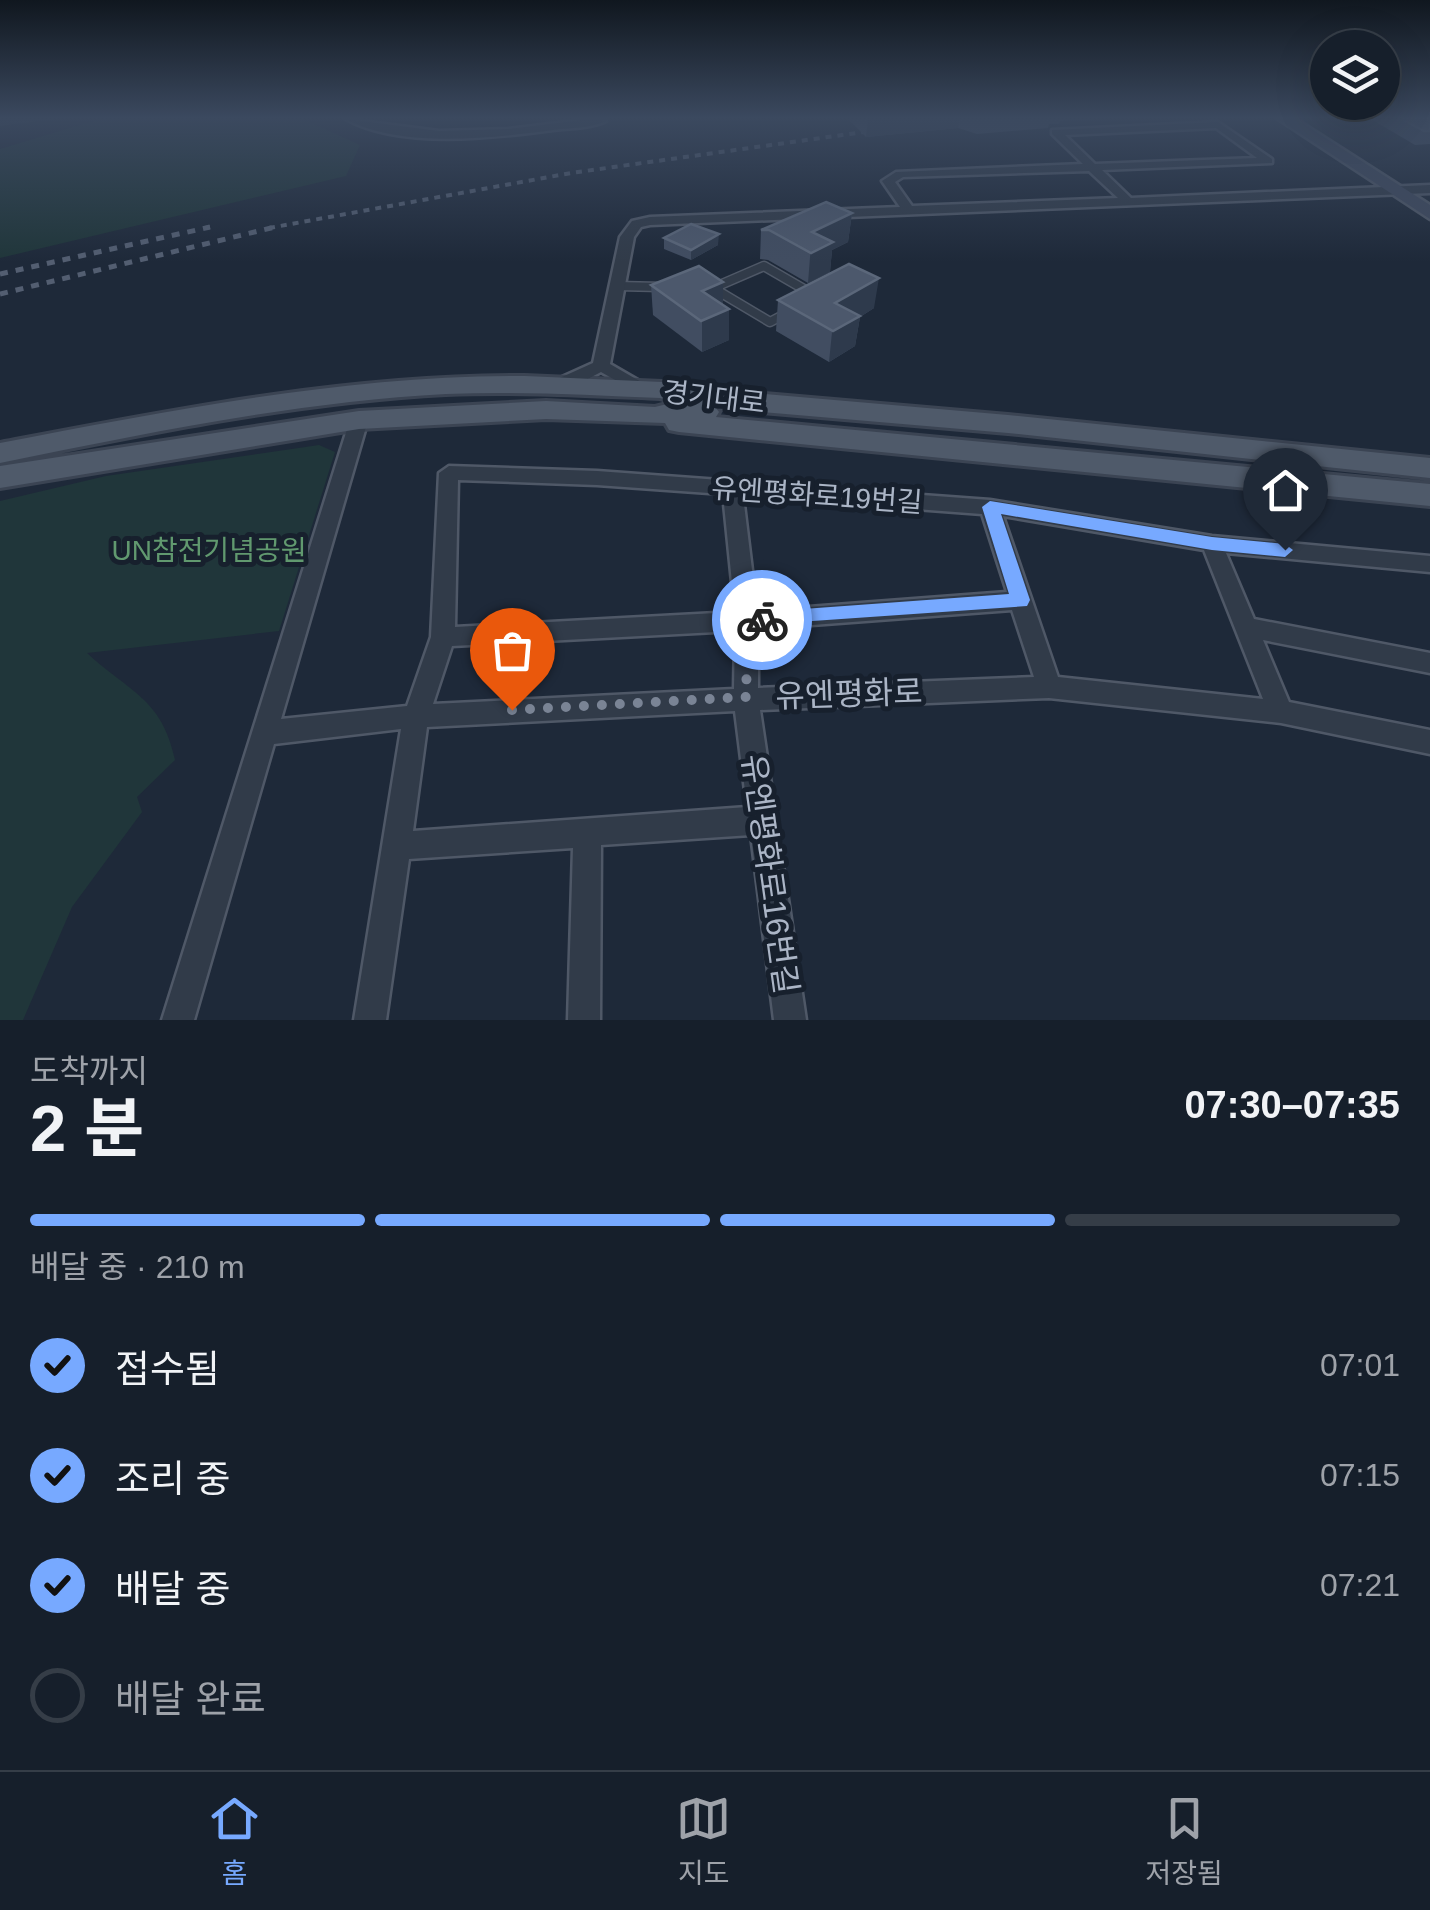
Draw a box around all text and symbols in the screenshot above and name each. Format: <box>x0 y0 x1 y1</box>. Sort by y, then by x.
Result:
map controls <box>1310 30 1400 120</box>
button: layers <box>1310 30 1400 120</box>
street label: 경기대로 <box>661 376 767 419</box>
pin <box>1243 448 1328 551</box>
icon: home <box>1258 463 1313 518</box>
street label: 유엔평화로19번길 <box>710 473 924 518</box>
park label: UN참전기념공원 <box>111 535 307 566</box>
courier <box>712 570 812 670</box>
icon: bike <box>735 593 790 648</box>
pin <box>470 608 555 711</box>
icon: bag <box>485 623 540 678</box>
street label: 유엔평화로 <box>775 673 923 715</box>
street label: 유엔평화로16번길 <box>735 752 805 996</box>
text: 도착까지 <box>30 1053 148 1089</box>
text: 07:30–07:35 <box>1184 1084 1400 1126</box>
text: 2 분 <box>30 1092 144 1165</box>
text: 배달 중 · 210 m <box>30 1249 245 1285</box>
icon: check <box>30 1338 85 1393</box>
text: 07:01 <box>1320 1347 1400 1383</box>
text: 접수됨 <box>115 1348 220 1390</box>
icon: check <box>30 1448 85 1503</box>
text: 07:15 <box>1320 1457 1400 1493</box>
text: 조리 중 <box>115 1458 230 1500</box>
icon: check <box>30 1558 85 1613</box>
text: 07:21 <box>1320 1567 1400 1603</box>
text: 배달 중 <box>115 1568 230 1610</box>
text: 배달 완료 <box>115 1678 265 1720</box>
tab: 홈 <box>207 1791 262 1891</box>
tab: 지도 <box>676 1791 731 1891</box>
tab: 저장됨 <box>1146 1791 1223 1891</box>

